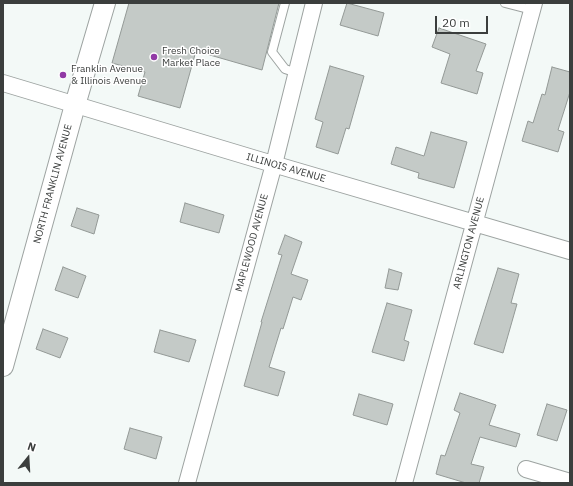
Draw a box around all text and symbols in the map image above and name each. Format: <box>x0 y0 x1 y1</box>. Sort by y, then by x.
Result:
scale bar <box>437 8 490 34</box>
text: 20 m <box>442 15 470 30</box>
place label: Fresh Choice Market Place <box>162 45 220 68</box>
marker: Fresh Choice Market Place <box>149 52 159 62</box>
place label: Franklin Avenue & Illinois Avenue <box>71 63 147 86</box>
marker: Franklin Avenue & Illinois Avenue <box>58 70 68 80</box>
street label: NORTH FRANKLIN AVENUE <box>31 123 75 245</box>
street label: ILLINOIS AVENUE <box>245 151 327 185</box>
street label: MAPLEWOOD AVENUE <box>233 193 271 293</box>
street label: ARLINGTON AVENUE <box>451 196 487 290</box>
north arrow <box>8 438 48 478</box>
text: N <box>26 439 38 454</box>

